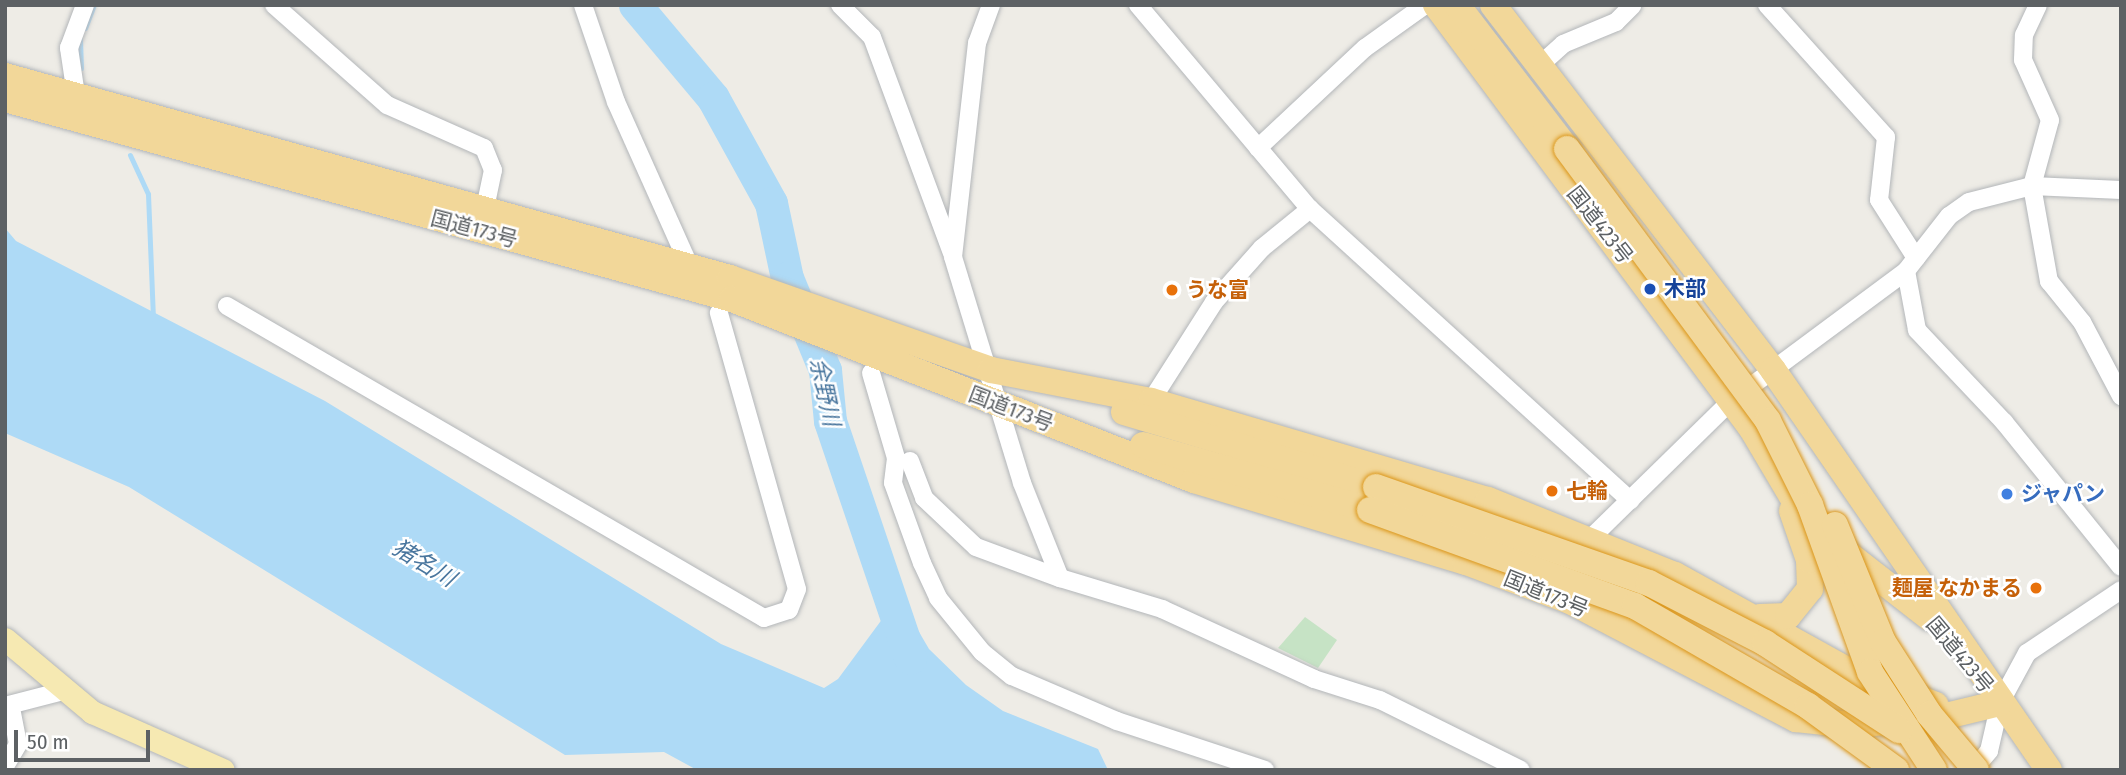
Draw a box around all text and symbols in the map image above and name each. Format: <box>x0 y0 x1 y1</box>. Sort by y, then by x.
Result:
street label: 国道423号 <box>1562 181 1638 269</box>
street label: 国道173号 <box>428 205 520 253</box>
place label: 木部 <box>1664 276 1706 302</box>
place label: うな富 <box>1186 277 1249 303</box>
marker: 木部 <box>1642 281 1658 297</box>
marker: うな富 <box>1164 282 1180 298</box>
water label: 余野川 <box>804 355 846 429</box>
street label: 国道173号 <box>965 381 1057 437</box>
place label: 七輪 <box>1566 478 1608 504</box>
place label: ジャパン <box>2021 481 2105 507</box>
marker: 七輪 <box>1544 483 1560 499</box>
marker: ジャパン <box>1999 486 2015 502</box>
water label: 猪名川 <box>387 533 461 593</box>
street label: 国道173号 <box>1500 566 1592 622</box>
place label: 麺屋 なかまる <box>1892 575 2022 601</box>
marker: 麺屋 なかまる <box>2028 580 2044 596</box>
street label: 国道423号 <box>1921 612 1999 698</box>
scale bar <box>18 716 154 760</box>
text: 50 m <box>27 729 69 755</box>

